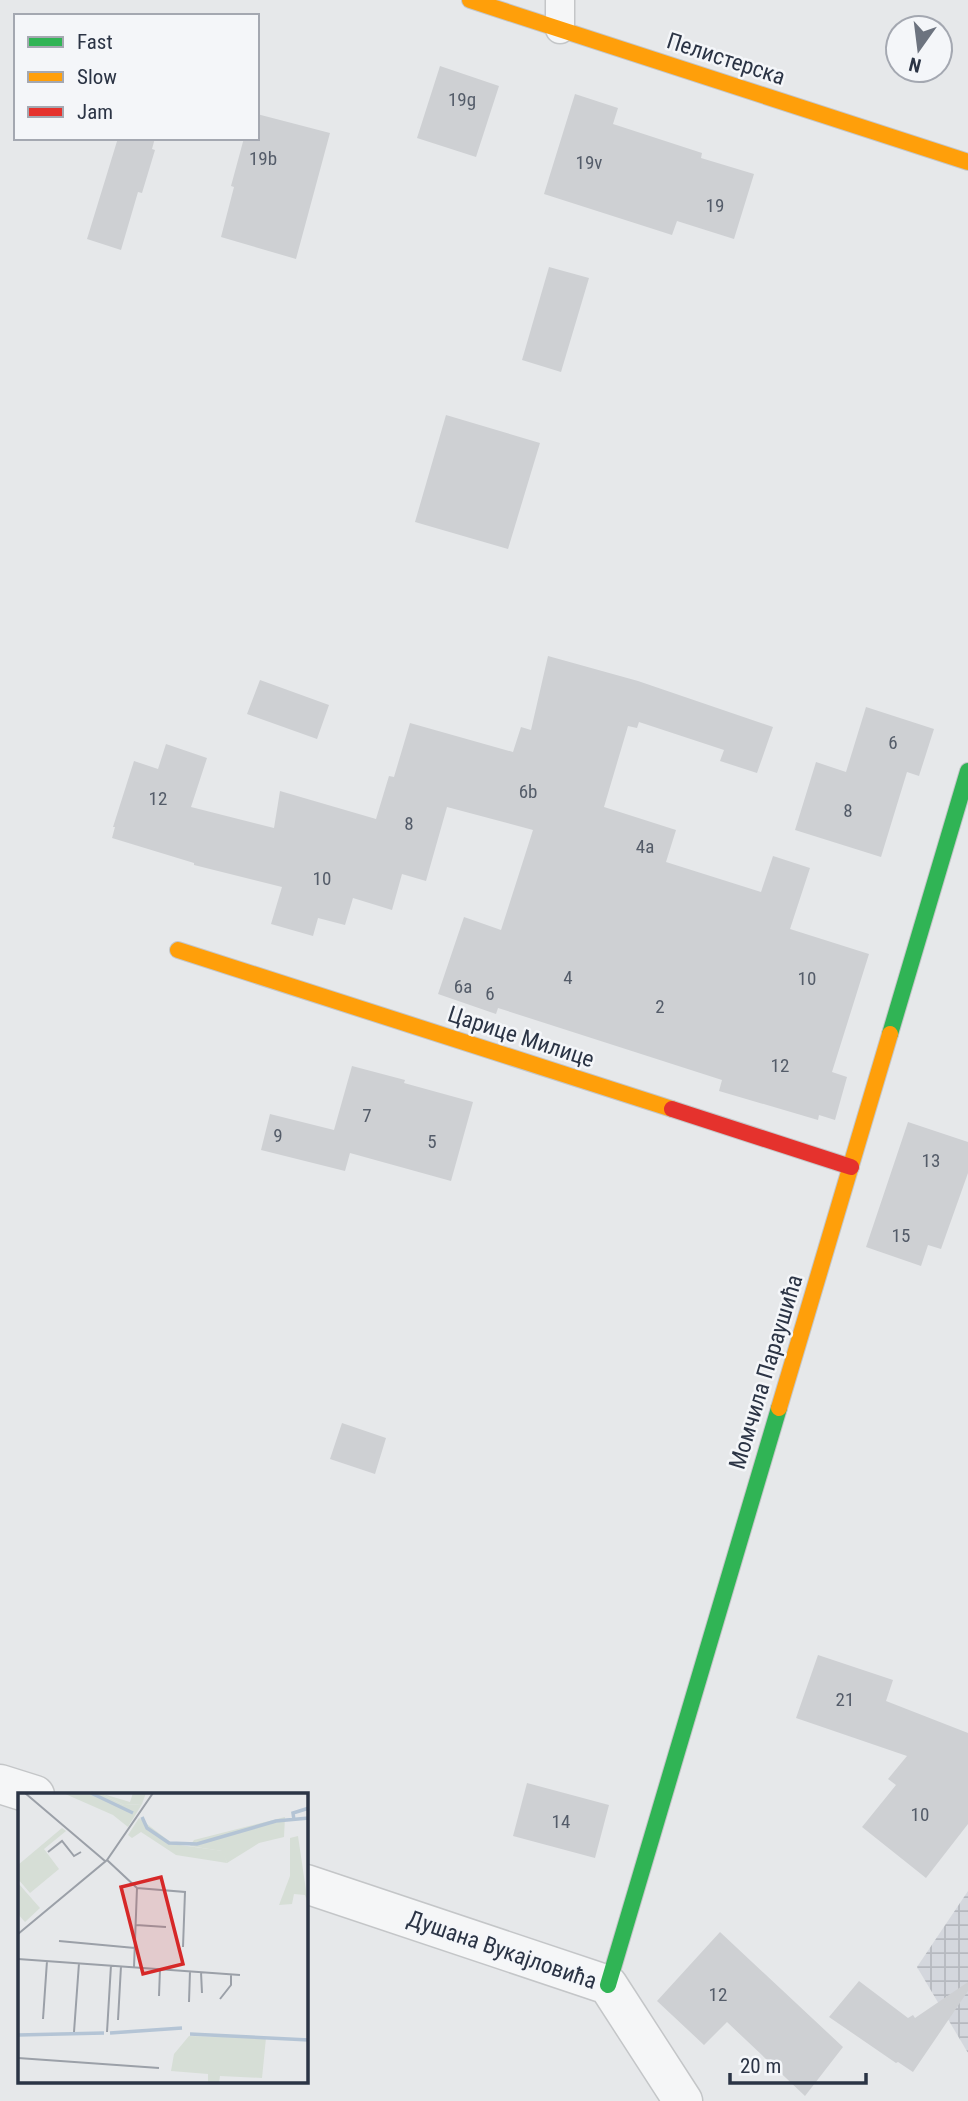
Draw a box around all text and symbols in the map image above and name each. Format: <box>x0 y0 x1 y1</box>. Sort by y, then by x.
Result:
legend <box>14 14 259 140</box>
north arrow <box>884 14 954 84</box>
street label: Пелистерска <box>663 27 789 91</box>
text: Fast <box>77 30 113 54</box>
text: N <box>907 52 923 78</box>
text: Slow <box>77 65 117 89</box>
house number: 19g <box>448 88 476 111</box>
text: Jam <box>77 100 113 124</box>
house number: 19b <box>249 147 277 170</box>
house number: 19v <box>576 151 602 174</box>
house number: 19 <box>706 194 724 217</box>
house number: 6 <box>888 731 898 754</box>
house number: 6b <box>519 780 537 803</box>
house number: 12 <box>149 787 167 810</box>
house number: 8 <box>843 799 853 822</box>
house number: 8 <box>404 812 414 835</box>
house number: 4a <box>636 835 654 858</box>
house number: 10 <box>313 867 331 890</box>
house number: 4 <box>563 966 573 989</box>
house number: 10 <box>798 967 816 990</box>
house number: 6a <box>454 975 472 998</box>
house number: 6 <box>485 982 495 1005</box>
house number: 2 <box>655 995 665 1018</box>
street label: Царице Милице <box>444 1001 598 1073</box>
house number: 12 <box>771 1054 789 1077</box>
house number: 7 <box>362 1104 372 1127</box>
house number: 9 <box>273 1124 283 1147</box>
house number: 5 <box>427 1130 437 1153</box>
house number: 13 <box>922 1149 940 1172</box>
house number: 15 <box>892 1224 910 1247</box>
street label: Момчила Параушића <box>724 1271 808 1473</box>
house number: 21 <box>836 1688 854 1711</box>
inset map <box>18 1793 308 2084</box>
house number: 10 <box>911 1803 929 1826</box>
house number: 14 <box>552 1810 570 1833</box>
street label: Душана Вукајловића <box>404 1905 600 1995</box>
house number: 12 <box>709 1983 727 2006</box>
scale bar <box>730 2042 866 2086</box>
text: 20 m <box>740 2054 781 2078</box>

